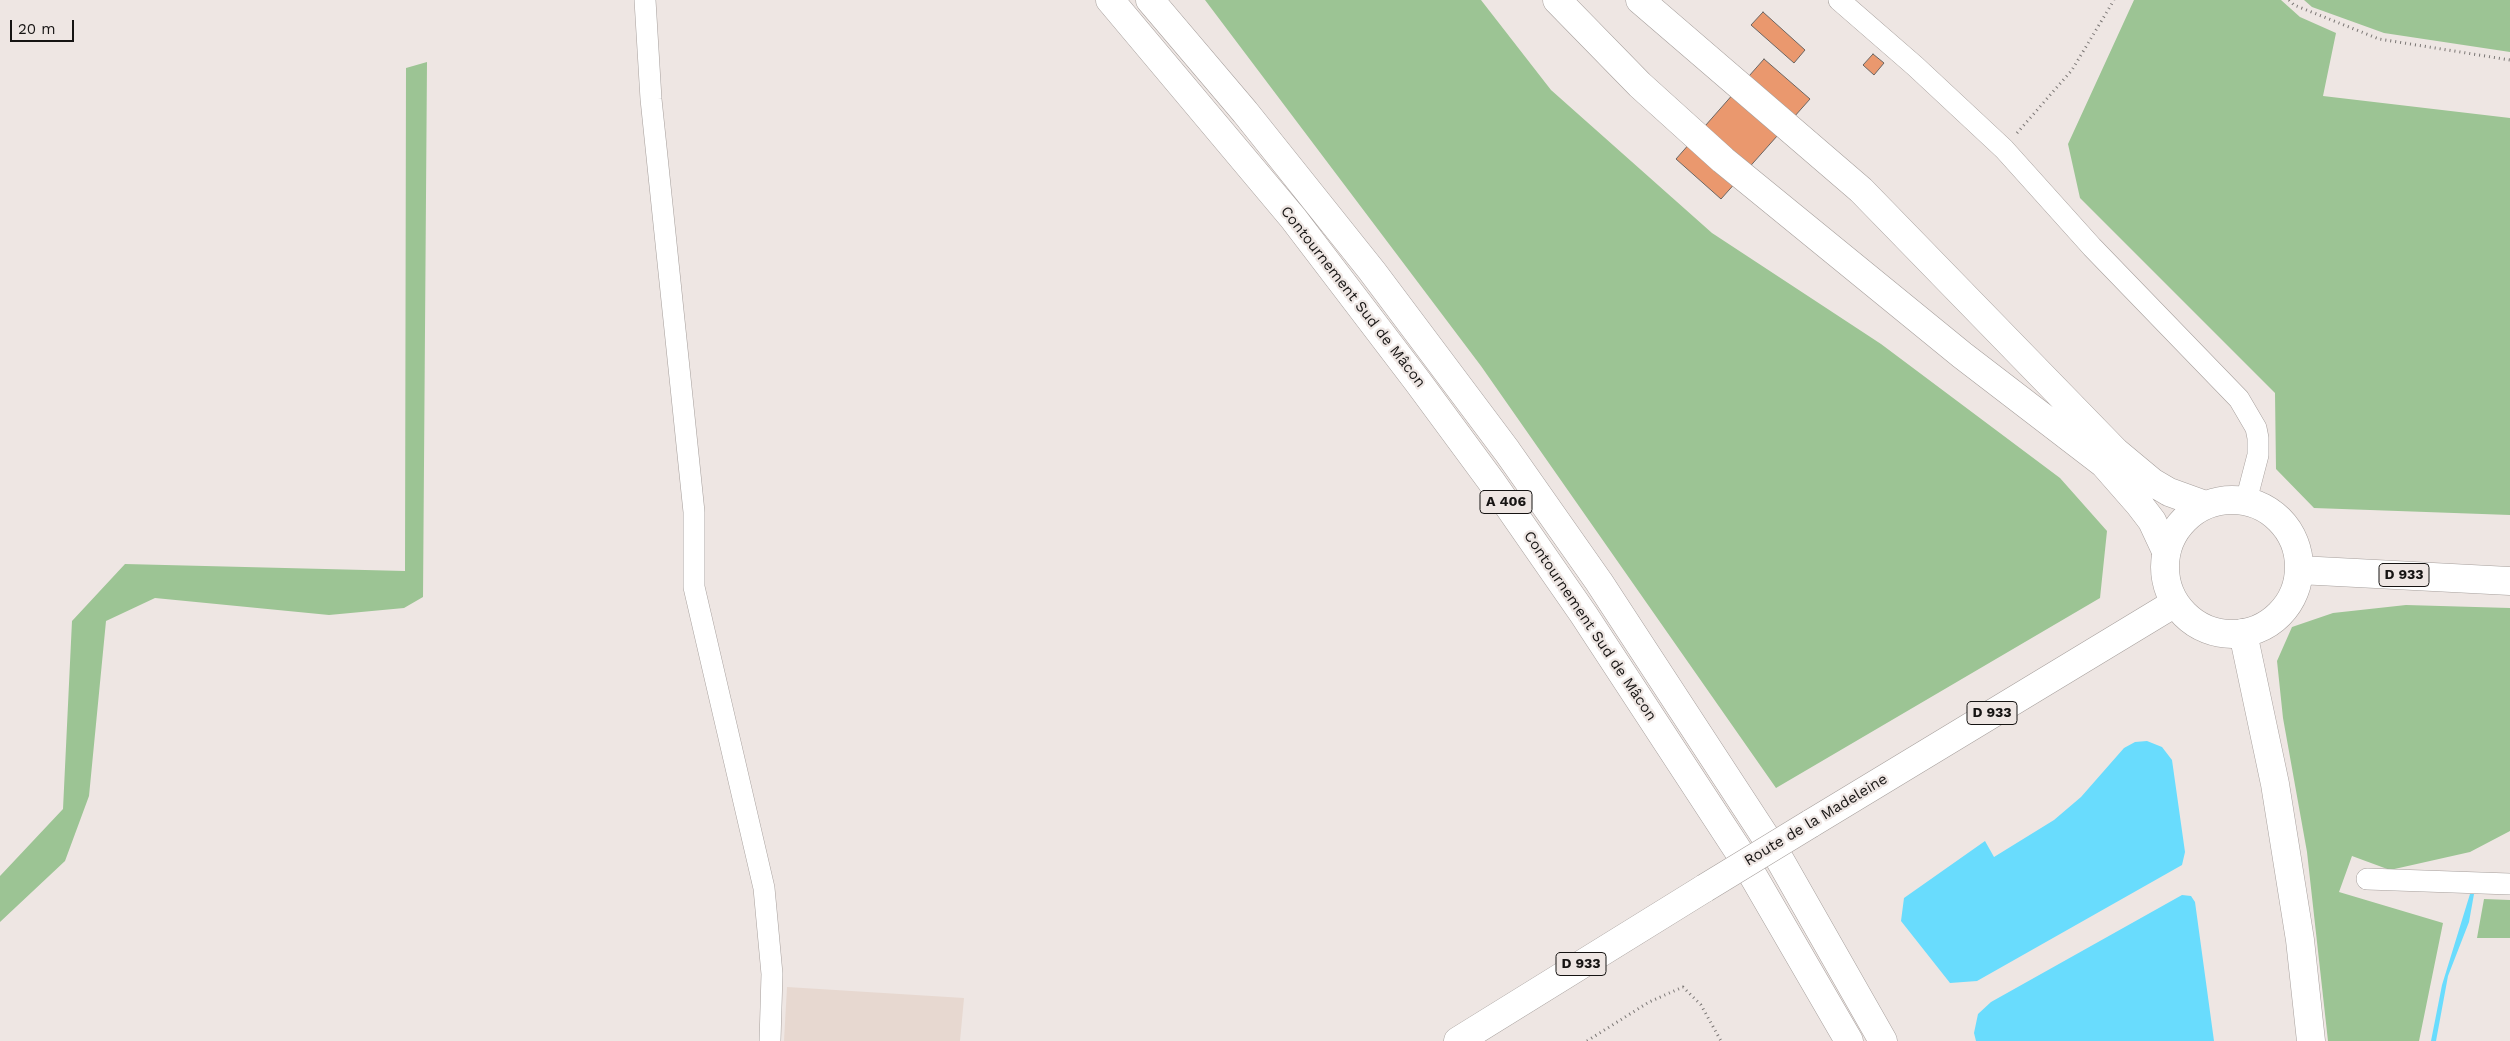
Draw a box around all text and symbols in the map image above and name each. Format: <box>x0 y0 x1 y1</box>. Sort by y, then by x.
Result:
scale bar <box>12 10 76 42</box>
text: 20 m <box>18 20 56 38</box>
street label: Contournement Sud de Mâcon <box>1277 203 1429 391</box>
road number: A 406 <box>1480 491 1532 514</box>
street label: Contournement Sud de Mâcon <box>1520 528 1660 724</box>
road number: D 933 <box>2379 564 2429 586</box>
road number: D 933 <box>1967 701 2017 724</box>
street label: Route de la Madeleine <box>1741 770 1891 870</box>
road number: D 933 <box>1556 952 1606 976</box>

